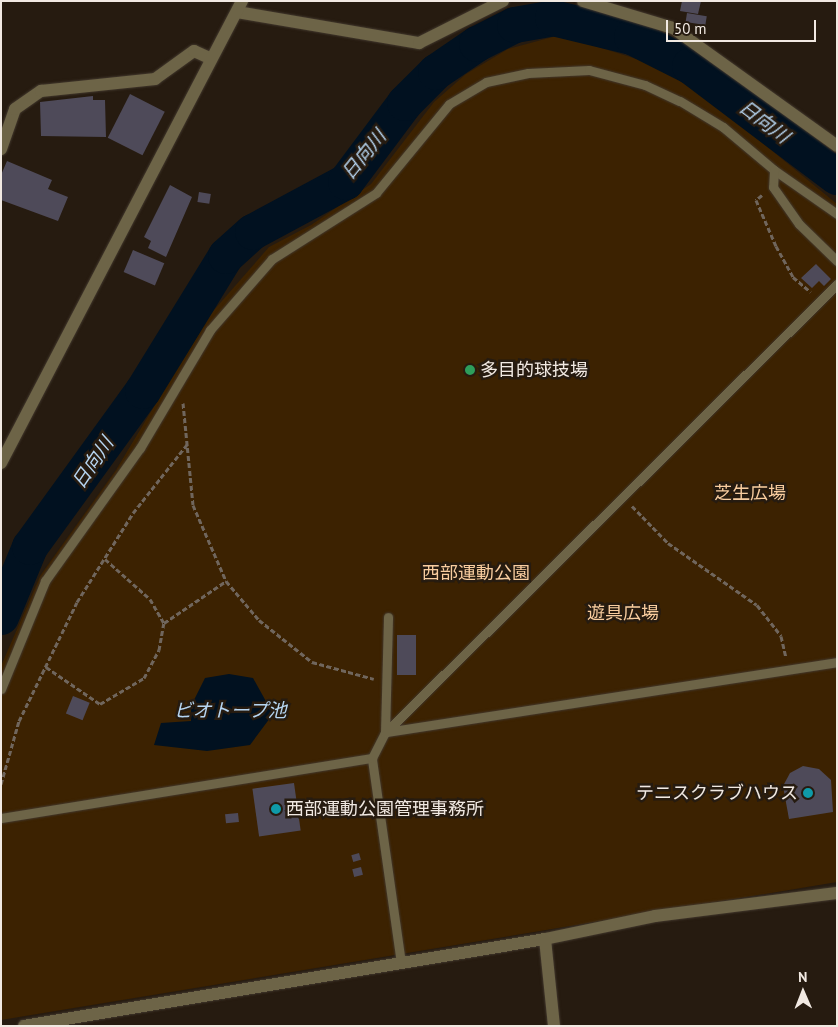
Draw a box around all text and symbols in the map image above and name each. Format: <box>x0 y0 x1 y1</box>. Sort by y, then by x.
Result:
scale bar <box>668 10 818 42</box>
text: 50 m <box>674 19 707 38</box>
water label: 日向川 <box>734 96 794 148</box>
water label: 日向川 <box>337 126 391 184</box>
place label: 多目的球技場 <box>480 359 588 381</box>
marker: 多目的球技場 <box>464 364 476 376</box>
water label: 日向川 <box>68 433 118 493</box>
park label: 芝生広場 <box>714 482 786 504</box>
park label: 西部運動公園 <box>422 562 530 584</box>
park label: 遊具広場 <box>587 602 659 624</box>
water label: ビオトープ池 <box>173 700 287 722</box>
place label: テニスクラブハウス <box>636 782 798 804</box>
marker: テニスクラブハウス <box>802 787 814 799</box>
place label: 西部運動公園管理事務所 <box>286 798 484 820</box>
marker: 西部運動公園管理事務所 <box>270 803 282 815</box>
north arrow <box>778 967 828 1017</box>
text: N <box>798 968 807 986</box>

